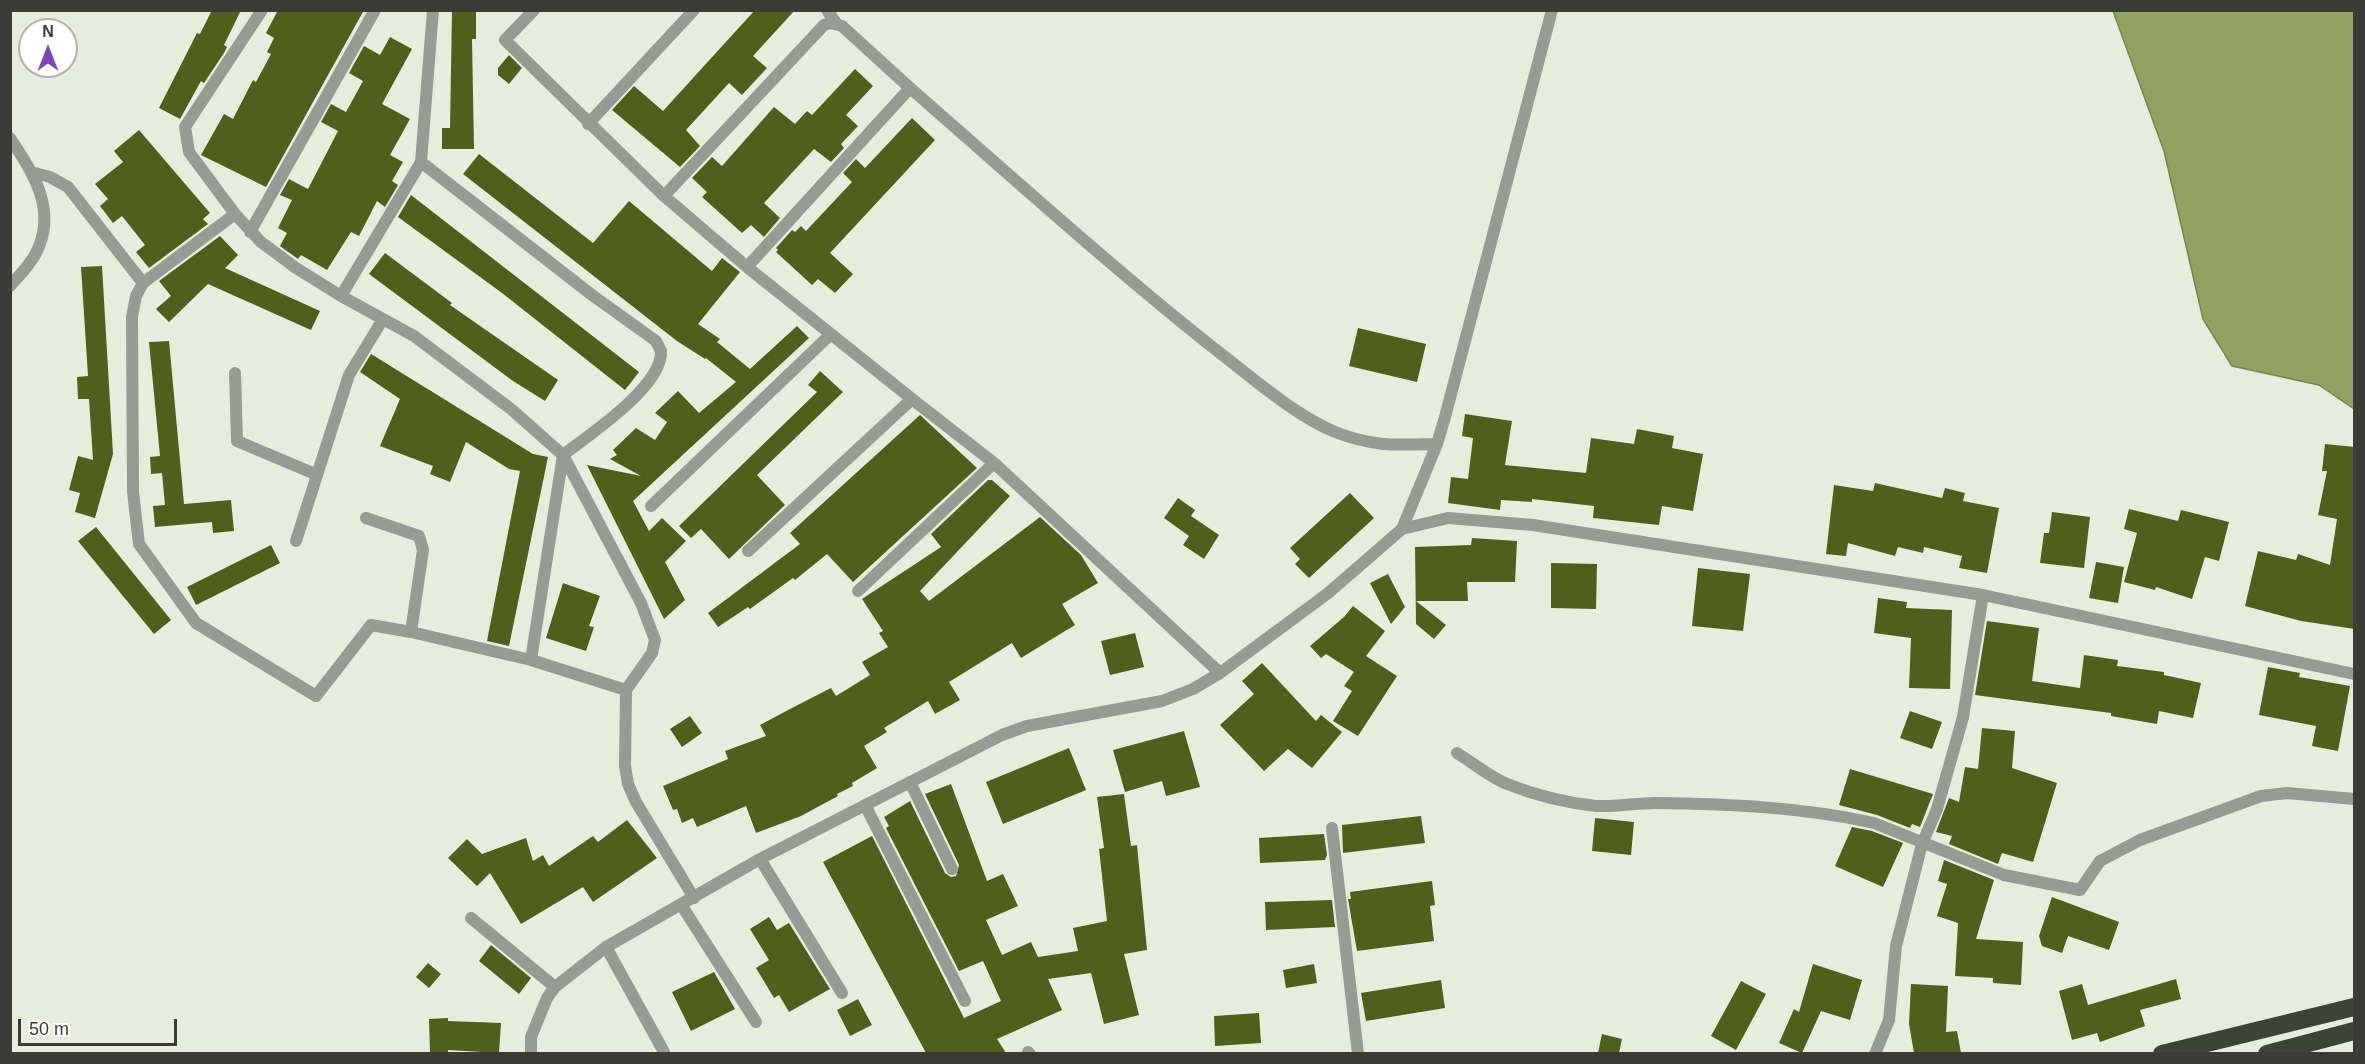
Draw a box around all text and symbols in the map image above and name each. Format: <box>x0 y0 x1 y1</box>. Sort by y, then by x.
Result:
north arrow <box>18 18 78 78</box>
text: N <box>42 23 54 40</box>
scale bar <box>21 1007 180 1045</box>
text: 50 m <box>29 1019 69 1039</box>

